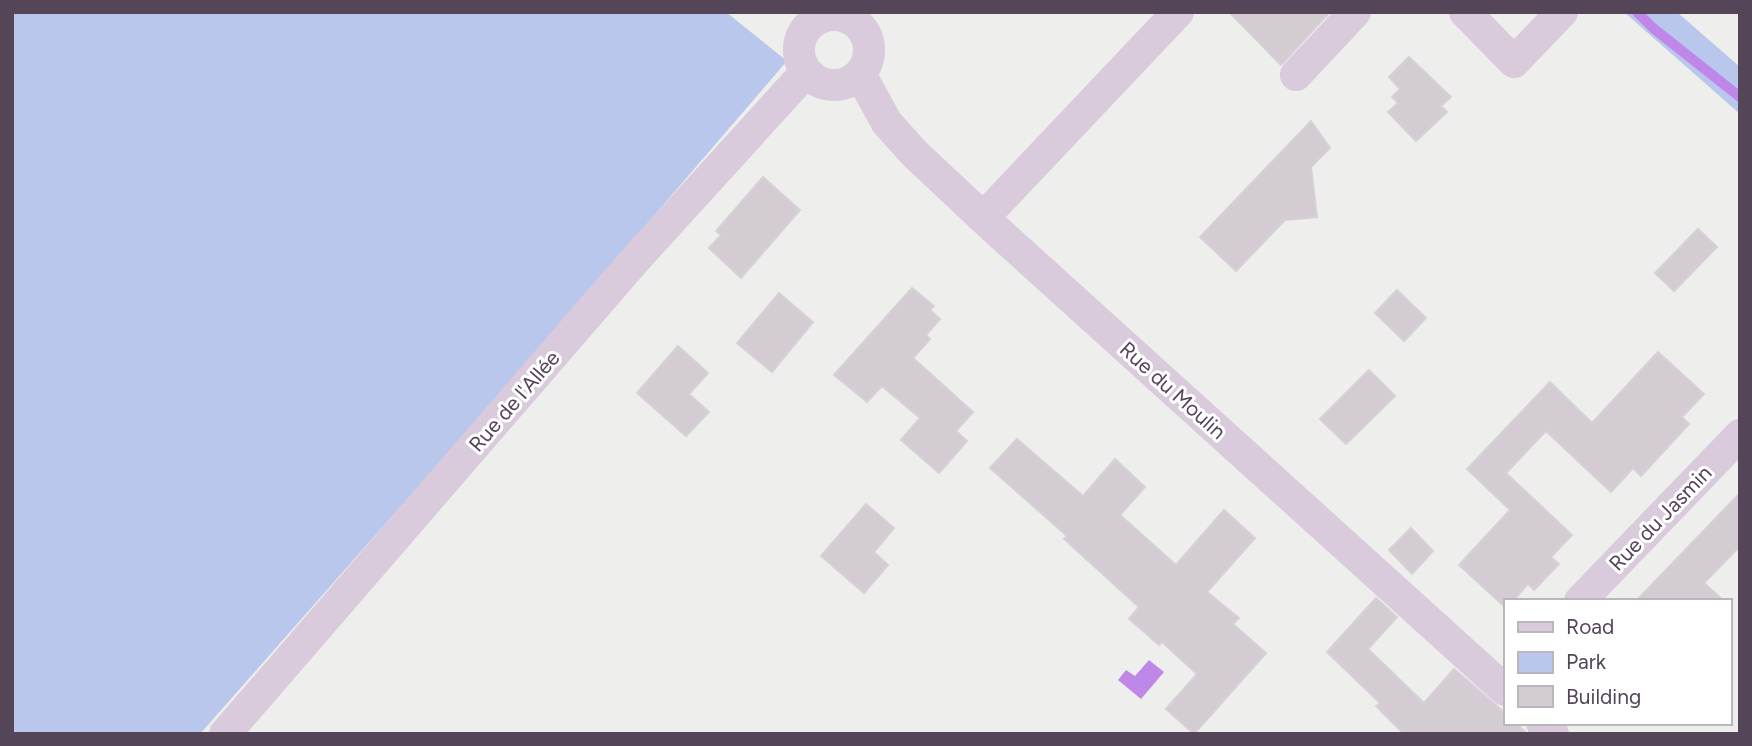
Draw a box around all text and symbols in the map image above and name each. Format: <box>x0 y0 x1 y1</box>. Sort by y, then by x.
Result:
street label: Rue du Moulin <box>1115 336 1231 444</box>
street label: Rue de l'Allée <box>463 345 565 457</box>
street label: Rue du Jasmin <box>1604 460 1716 576</box>
legend <box>1504 599 1731 725</box>
text: Road <box>1566 614 1614 639</box>
text: Park <box>1566 649 1607 674</box>
text: Building <box>1566 684 1641 709</box>

